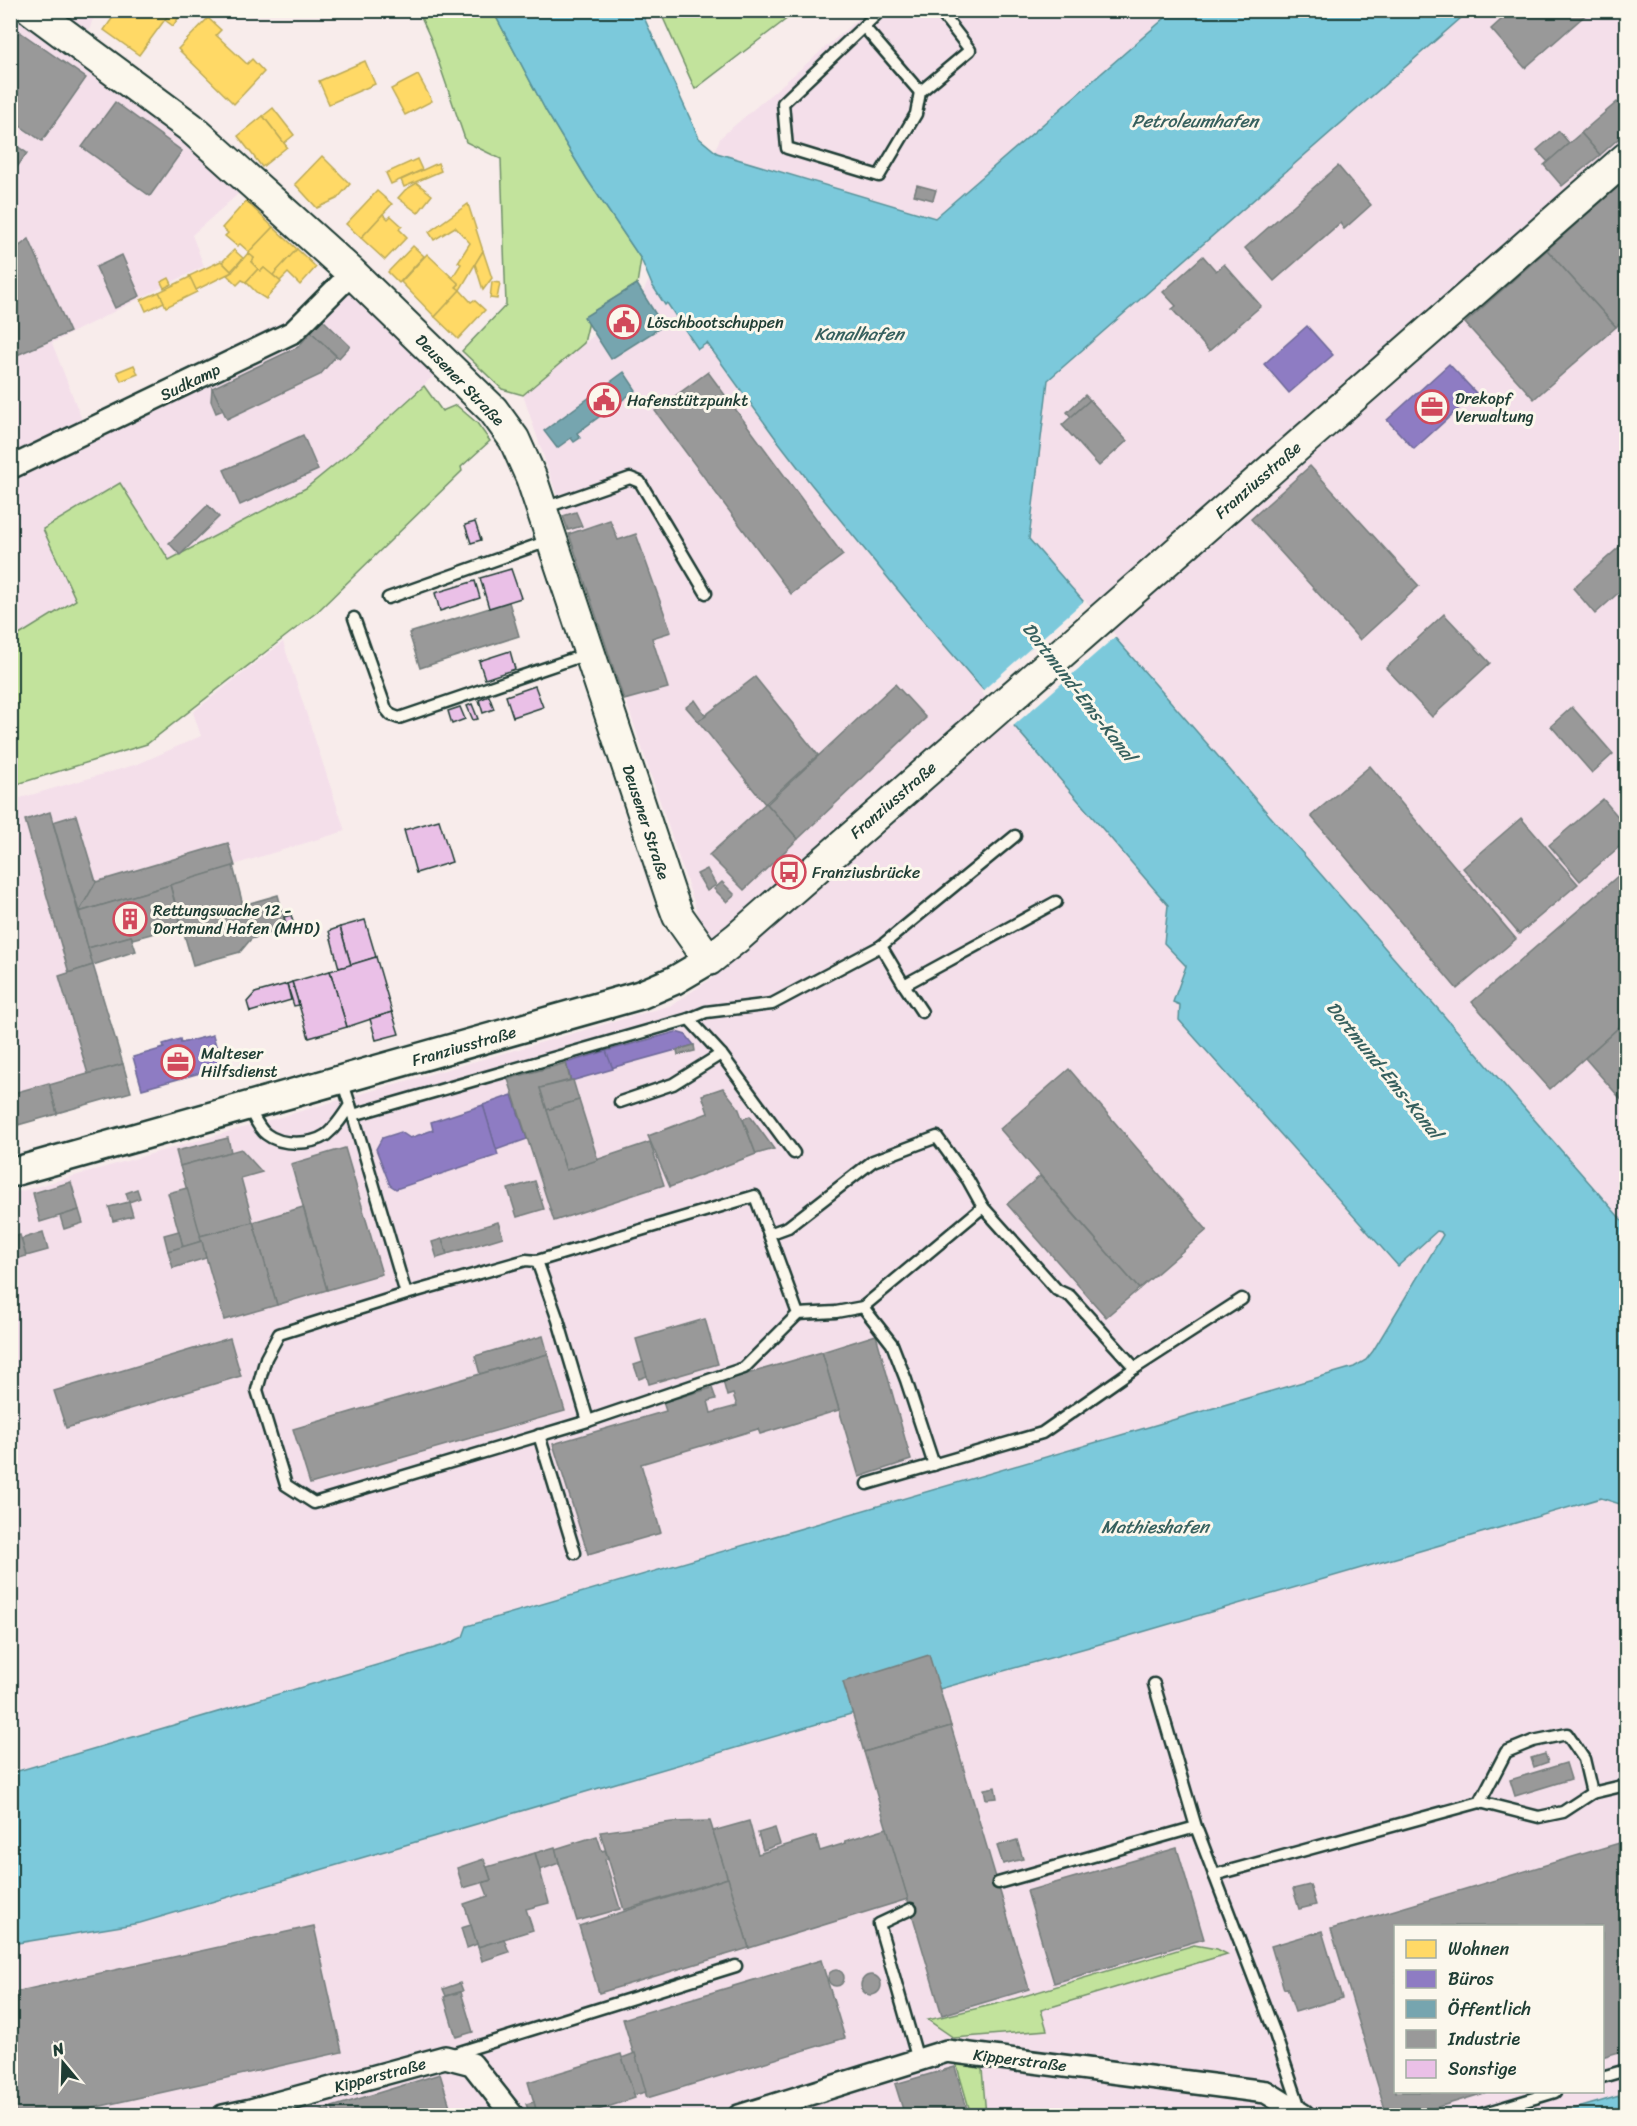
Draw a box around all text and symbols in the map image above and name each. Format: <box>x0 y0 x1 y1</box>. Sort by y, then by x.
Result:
water label: Petroleumhafen <box>1132 105 1261 137</box>
public building icon: Löschbootschuppen <box>606 304 642 340</box>
place label: Löschbootschuppen <box>647 308 784 337</box>
water label: Kanalhafen <box>814 318 906 350</box>
street label: Deusener Straße <box>408 327 512 433</box>
street label: Sudkamp <box>155 355 226 409</box>
public building icon: Hafenstützpunkt <box>586 382 622 418</box>
place label: Drekopf Verwaltung <box>1455 384 1534 431</box>
place label: Hafenstützpunkt <box>627 386 748 415</box>
office icon: Drekopf Verwaltung <box>1414 389 1450 425</box>
street label: Franziusstraße <box>1208 434 1308 526</box>
water label: Dortmund-Ems-Kanal <box>1014 615 1146 772</box>
street label: Franziusstraße <box>843 754 943 846</box>
street label: Deusener Straße <box>614 761 678 884</box>
bus stop icon: Franziusbrücke <box>771 854 807 890</box>
place label: Franziusbrücke <box>812 858 920 887</box>
place label: Rettungswache 12 - Dortmund Hafen (MHD) <box>153 896 320 943</box>
building icon: Rettungswache 12 - Dortmund Hafen (MHD) <box>112 901 148 937</box>
water label: Dortmund-Ems-Kanal <box>1318 994 1453 1149</box>
street label: Franziusstraße <box>408 1017 520 1075</box>
place label: Malteser Hilfsdienst <box>201 1039 278 1086</box>
office icon: Malteser Hilfsdienst <box>160 1044 196 1080</box>
water label: Mathieshafen <box>1101 1511 1211 1543</box>
legend <box>1394 1925 1604 2093</box>
text: Wohnen <box>1448 1933 1509 1965</box>
text: Büros <box>1448 1963 1495 1995</box>
text: Öffentlich <box>1448 1993 1531 2025</box>
text: Industrie <box>1447 2023 1521 2055</box>
north arrow <box>33 2033 93 2093</box>
text: N <box>47 2033 69 2065</box>
street label: Kipperstraße <box>972 2040 1068 2080</box>
street label: Kipperstraße <box>331 2049 429 2101</box>
text: Sonstige <box>1448 2053 1517 2085</box>

